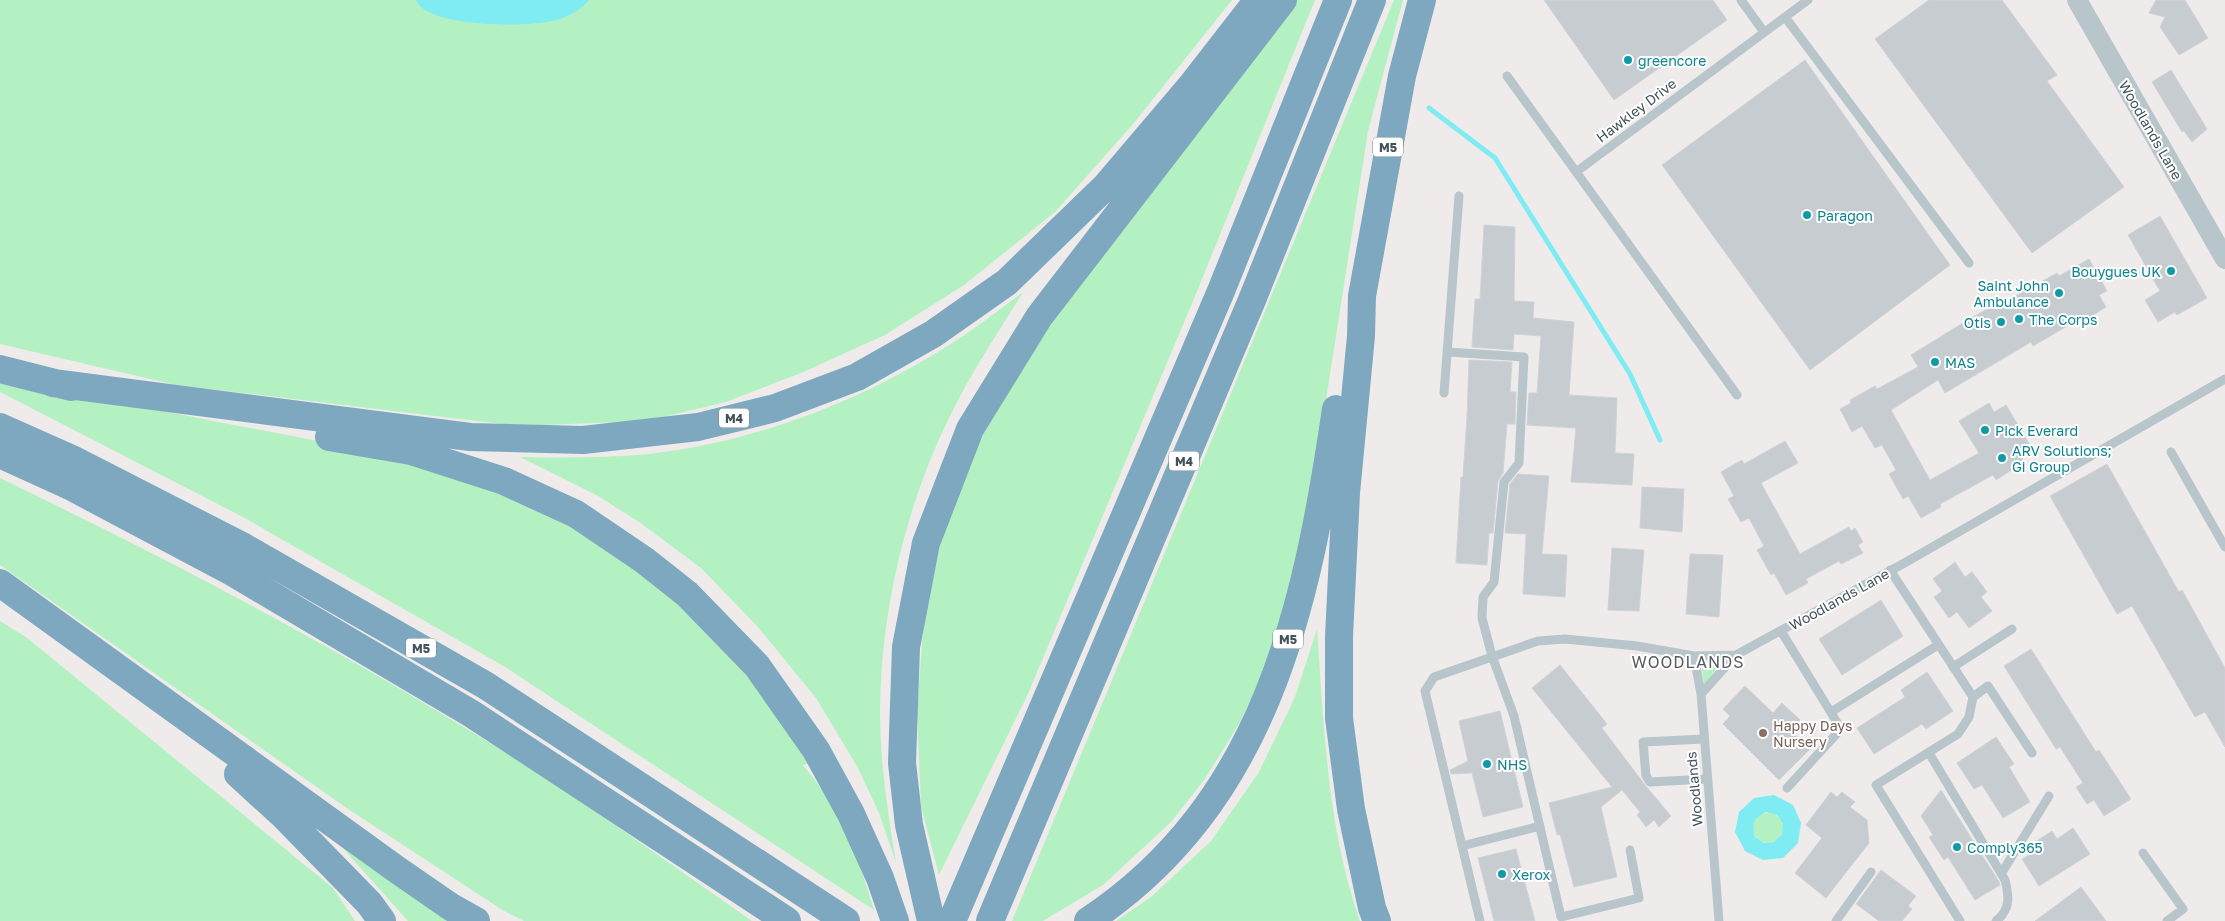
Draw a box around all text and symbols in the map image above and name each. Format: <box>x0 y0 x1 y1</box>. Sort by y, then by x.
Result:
place label: greencore <box>1638 52 1706 69</box>
marker: greencore <box>1622 54 1634 66</box>
street label: Hawkley Drive <box>1593 74 1679 146</box>
street label: Woodlands Lane <box>2116 77 2186 183</box>
road number: M5 <box>1373 138 1403 156</box>
place label: Paragon <box>1817 207 1873 224</box>
marker: Paragon <box>1801 209 1813 221</box>
place label: Bouygues UK <box>2071 263 2161 280</box>
marker: Bouygues UK <box>2165 265 2177 277</box>
place label: Saint John Ambulance <box>1973 277 2049 310</box>
marker: Saint John Ambulance <box>2053 287 2065 299</box>
place label: The Corps <box>2029 311 2097 328</box>
marker: The Corps <box>2013 313 2025 325</box>
place label: Otis <box>1964 314 1991 331</box>
marker: Otis <box>1995 316 2007 328</box>
place label: MAS <box>1945 354 1975 371</box>
marker: MAS <box>1929 356 1941 368</box>
road number: M4 <box>719 408 749 428</box>
place label: Pick Everard <box>1995 422 2078 439</box>
marker: Pick Everard <box>1979 424 1991 436</box>
place label: ARV Solutions; Gi Group <box>2012 442 2112 475</box>
road number: M4 <box>1169 452 1199 471</box>
marker: ARV Solutions; Gi Group <box>1996 452 2008 464</box>
street label: Woodlands Lane <box>1786 565 1892 633</box>
road number: M5 <box>1273 630 1303 648</box>
road number: M5 <box>406 638 436 658</box>
district label: WOODLANDS <box>1631 652 1745 672</box>
place label: Happy Days Nursery <box>1773 717 1853 750</box>
marker: Happy Days Nursery <box>1757 727 1769 739</box>
street label: Woodlands <box>1682 751 1706 827</box>
place label: NHS <box>1497 756 1527 773</box>
marker: NHS <box>1481 758 1493 770</box>
place label: Comply365 <box>1967 839 2043 856</box>
marker: Comply365 <box>1951 841 1963 853</box>
place label: Xerox <box>1512 866 1551 883</box>
marker: Xerox <box>1496 868 1508 880</box>

